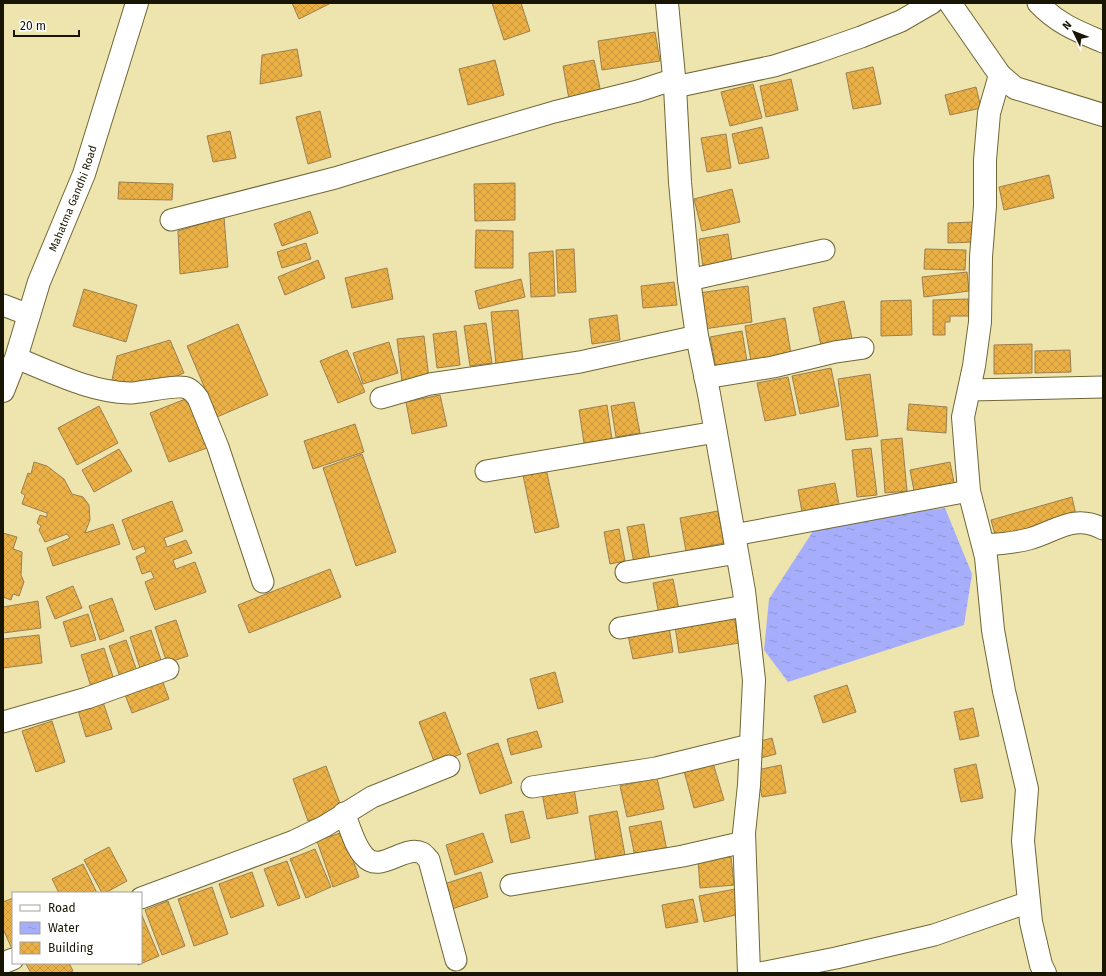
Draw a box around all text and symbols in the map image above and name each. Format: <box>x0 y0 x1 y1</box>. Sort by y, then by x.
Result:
scale bar <box>14 12 79 38</box>
north arrow <box>1054 12 1094 52</box>
text: N <box>1060 18 1074 33</box>
text: 20 m <box>20 19 46 33</box>
street label: Mahatma Gandhi Road <box>46 144 99 254</box>
legend <box>12 892 142 964</box>
text: Road <box>48 901 76 915</box>
text: Water <box>48 921 80 935</box>
text: Building <box>48 941 94 955</box>

